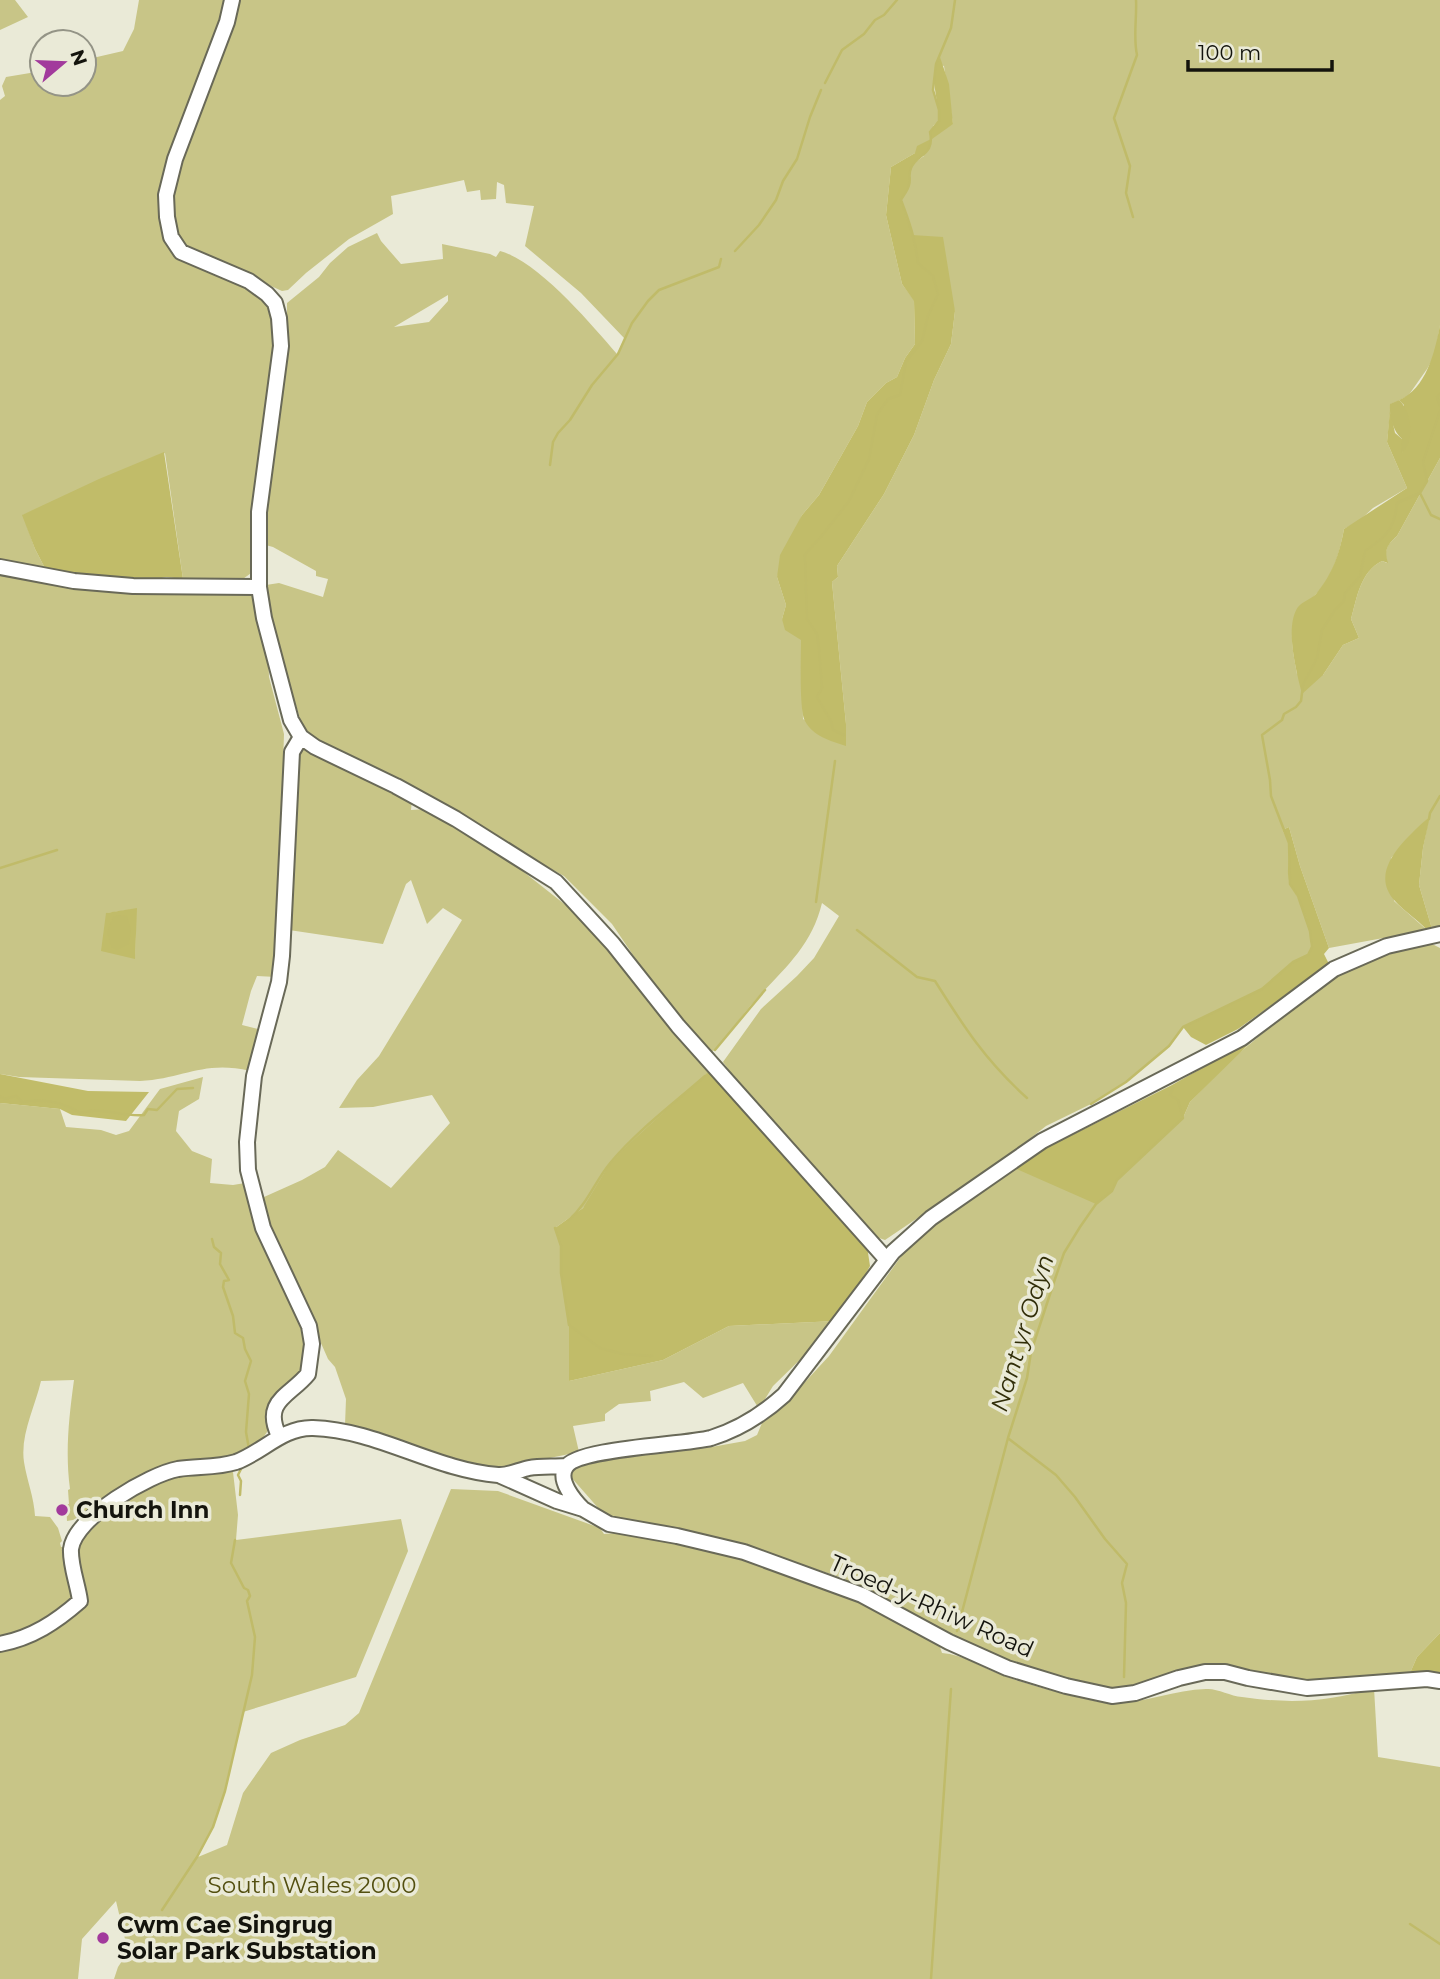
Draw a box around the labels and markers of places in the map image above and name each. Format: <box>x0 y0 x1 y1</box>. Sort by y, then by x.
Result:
place label: Church Inn <box>76 1496 209 1524</box>
marker: Church Inn <box>54 1502 70 1518</box>
place label: Cwm Cae Singrug Solar Park Substation <box>117 1911 377 1965</box>
marker: Cwm Cae Singrug Solar Park Substation <box>95 1930 111 1946</box>

